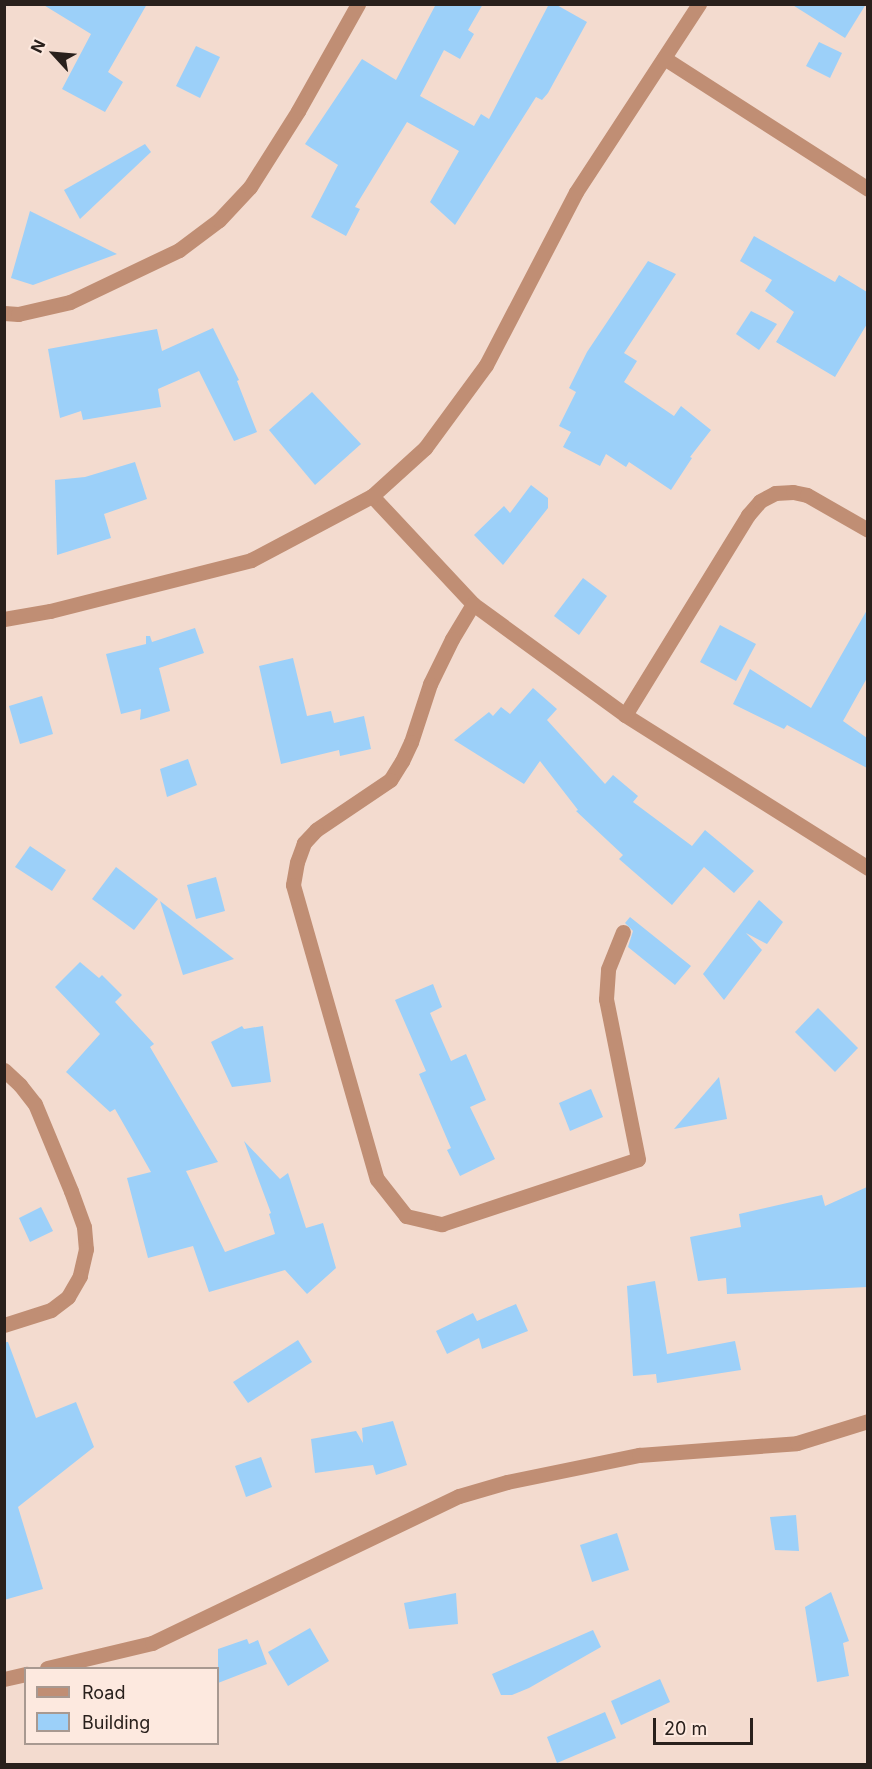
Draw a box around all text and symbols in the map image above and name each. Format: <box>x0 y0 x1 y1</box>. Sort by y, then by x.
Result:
north arrow <box>24 24 84 84</box>
text: N <box>26 36 49 56</box>
legend <box>24 1667 219 1745</box>
text: Road <box>82 1682 125 1703</box>
scale bar <box>656 1706 756 1744</box>
text: Building <box>82 1712 150 1733</box>
text: 20 m <box>664 1718 707 1739</box>

